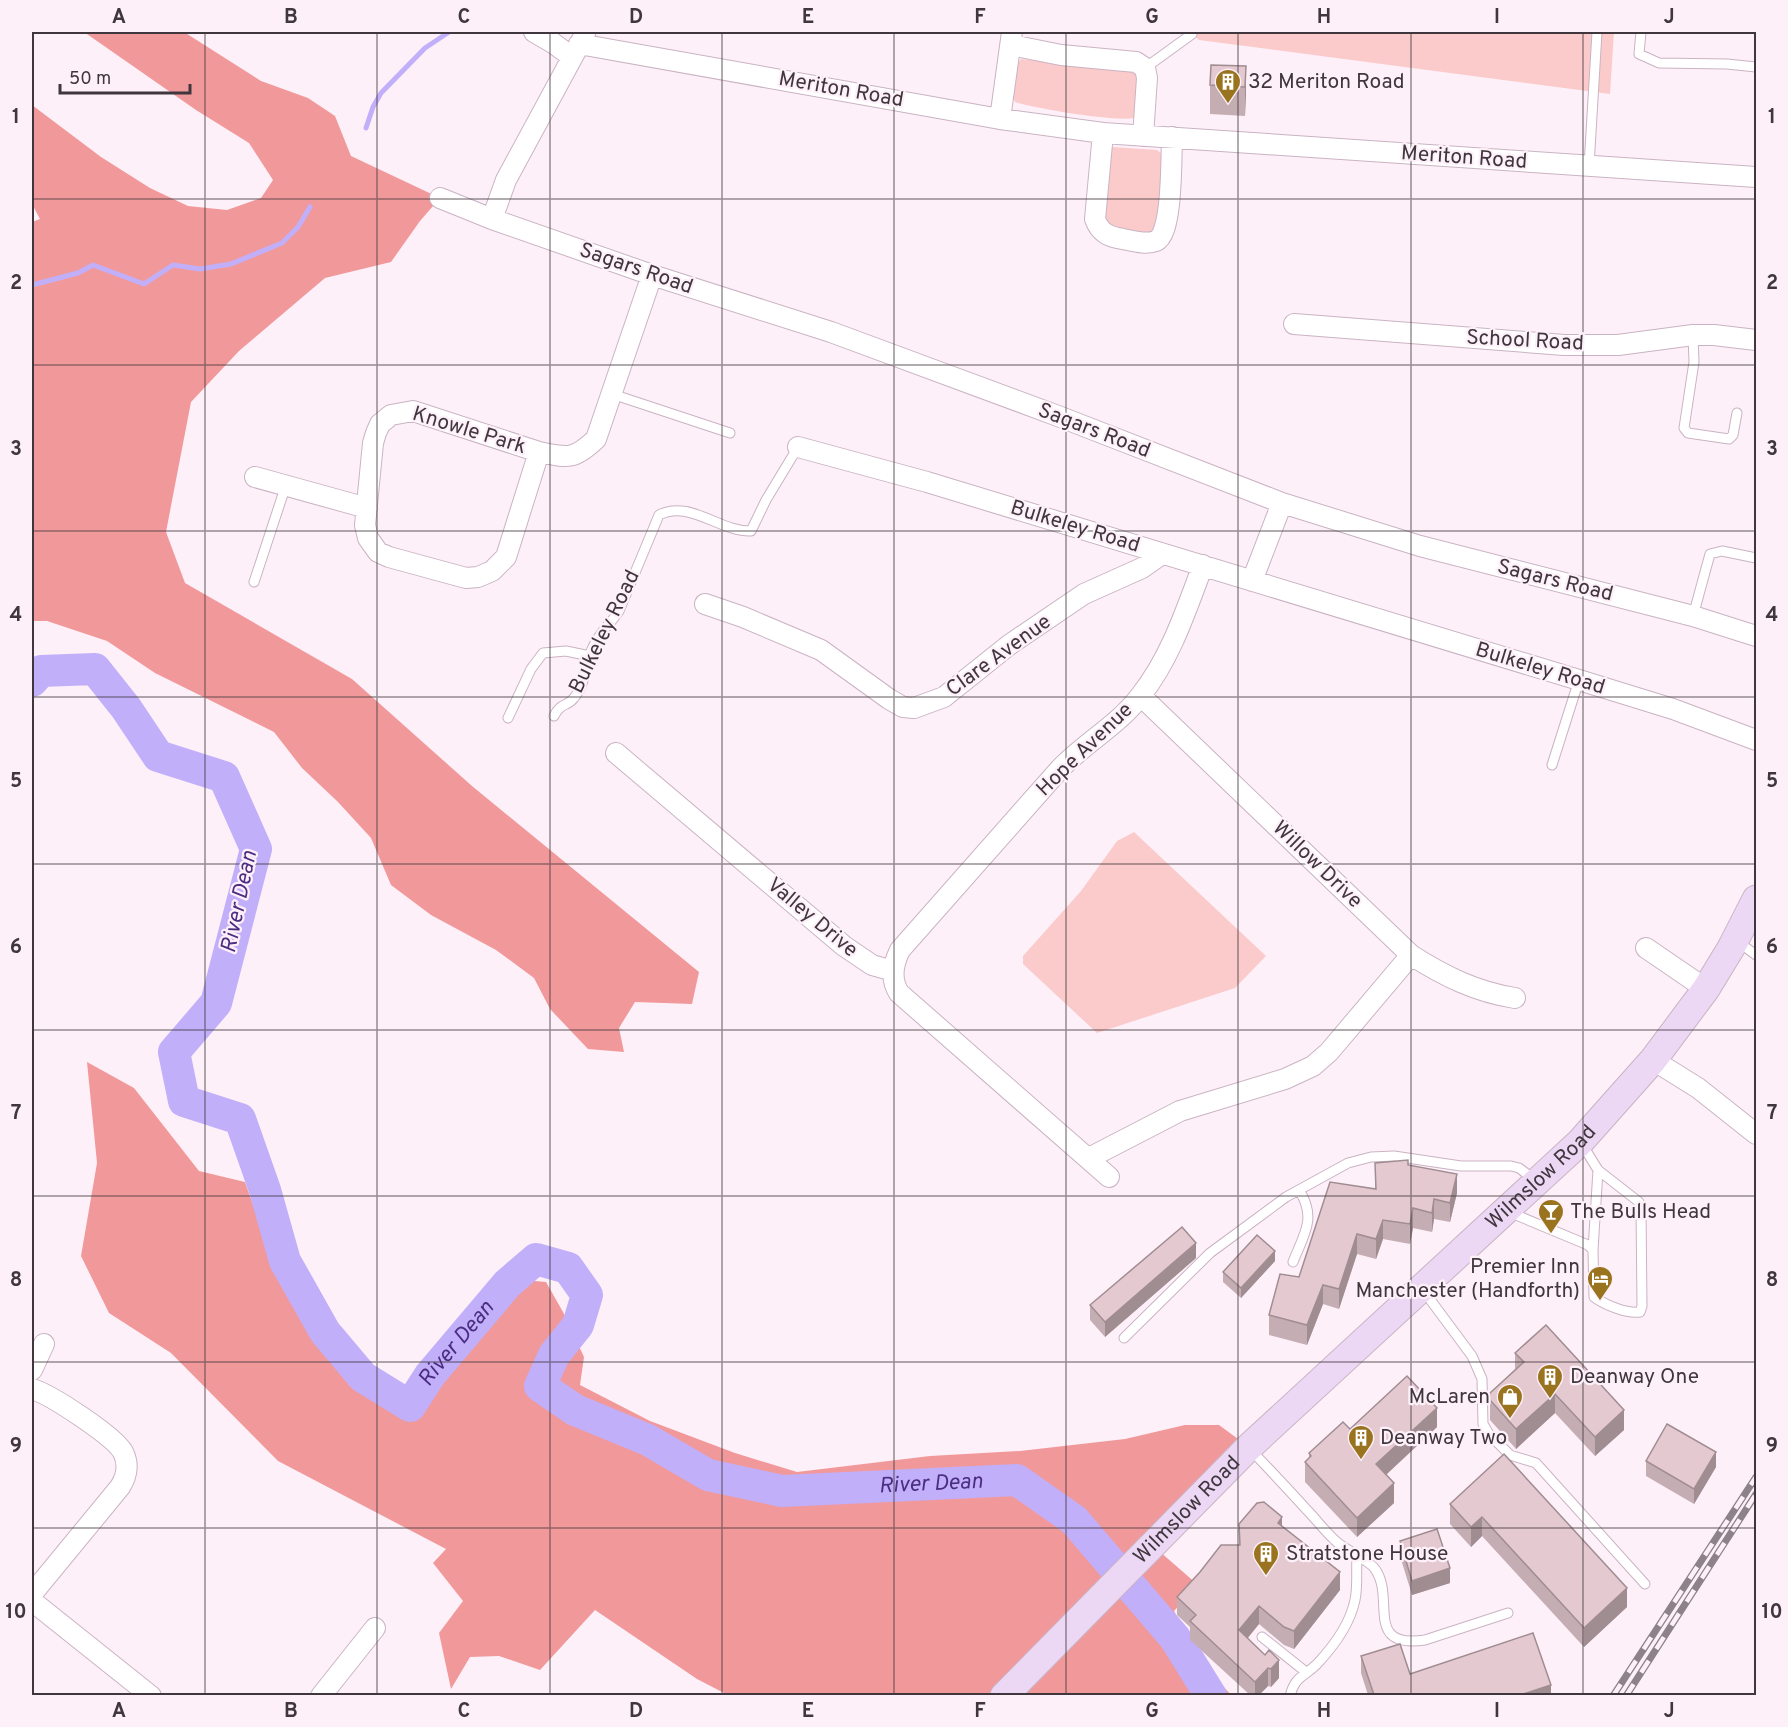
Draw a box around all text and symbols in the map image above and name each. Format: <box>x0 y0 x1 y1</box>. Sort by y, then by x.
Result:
text: A <box>112 5 126 31</box>
text: B <box>284 5 298 31</box>
text: C <box>458 5 470 31</box>
text: D <box>629 5 643 31</box>
text: E <box>802 5 814 31</box>
text: F <box>974 5 986 31</box>
text: G <box>1145 5 1159 31</box>
text: H <box>1317 5 1331 31</box>
text: I <box>1494 5 1500 31</box>
text: J <box>1663 5 1675 31</box>
scale bar <box>60 57 190 95</box>
street label: Meriton Road <box>776 66 906 114</box>
building icon: 32 Meriton Road <box>1213 67 1243 105</box>
text: 50 m <box>69 68 111 91</box>
place label: 32 Meriton Road <box>1248 69 1405 96</box>
text: 1 <box>12 105 20 131</box>
text: 1 <box>1768 105 1776 131</box>
street label: Meriton Road <box>1400 140 1528 176</box>
street label: Sagars Road <box>576 237 696 301</box>
text: 2 <box>10 271 22 297</box>
text: 2 <box>1766 271 1778 297</box>
street label: School Road <box>1466 324 1584 358</box>
street label: Sagars Road <box>1034 397 1154 465</box>
street label: Knowle Park <box>409 401 529 461</box>
text: 3 <box>10 437 22 463</box>
text: 3 <box>1766 437 1778 463</box>
street label: Bulkeley Road <box>1007 495 1143 559</box>
street label: Sagars Road <box>1494 554 1616 608</box>
street label: Bulkeley Road <box>564 566 646 698</box>
text: 4 <box>10 603 22 629</box>
text: 4 <box>1766 603 1778 629</box>
street label: Clare Avenue <box>941 609 1057 703</box>
street label: Bulkeley Road <box>1472 637 1608 701</box>
street label: Hope Avenue <box>1031 697 1139 803</box>
text: 5 <box>10 769 22 795</box>
text: 5 <box>1766 769 1778 795</box>
street label: Willow Drive <box>1266 815 1368 915</box>
water label: River Dean <box>216 848 264 956</box>
street label: Valley Drive <box>761 872 863 964</box>
text: 6 <box>10 935 22 961</box>
text: 6 <box>1766 935 1778 961</box>
text: 7 <box>11 1101 21 1127</box>
text: 7 <box>1767 1101 1777 1127</box>
street label: Wilmslow Road <box>1480 1119 1602 1235</box>
bar icon: The Bulls Head <box>1536 1197 1566 1235</box>
place label: The Bulls Head <box>1570 1199 1711 1226</box>
place label: Premier Inn Manchester (Handforth) <box>1355 1254 1580 1305</box>
hotel icon: Premier Inn Manchester (Handforth) <box>1585 1264 1615 1302</box>
text: 8 <box>10 1268 22 1294</box>
text: 8 <box>1766 1268 1778 1294</box>
water label: River Dean <box>413 1295 500 1392</box>
building icon: Deanway One <box>1535 1362 1565 1400</box>
place label: Deanway One <box>1570 1364 1699 1391</box>
shop icon: McLaren <box>1495 1382 1525 1420</box>
place label: McLaren <box>1409 1384 1490 1411</box>
building icon: Deanway Two <box>1346 1423 1376 1461</box>
place label: Deanway Two <box>1380 1425 1507 1452</box>
text: 9 <box>10 1434 22 1460</box>
text: 9 <box>1766 1434 1778 1460</box>
street label: Wilmslow Road <box>1128 1450 1246 1570</box>
water label: River Dean <box>878 1468 983 1500</box>
building icon: Stratstone House <box>1251 1539 1281 1577</box>
place label: Stratstone House <box>1286 1541 1448 1568</box>
text: 10 <box>5 1600 27 1626</box>
text: 10 <box>1761 1600 1783 1626</box>
text: A <box>112 1699 126 1725</box>
text: B <box>284 1699 298 1725</box>
text: C <box>458 1699 470 1725</box>
text: D <box>629 1699 643 1725</box>
text: E <box>802 1699 814 1725</box>
text: F <box>974 1699 986 1725</box>
text: G <box>1145 1699 1159 1725</box>
text: H <box>1317 1699 1331 1725</box>
text: I <box>1494 1699 1500 1725</box>
text: J <box>1663 1699 1675 1725</box>

